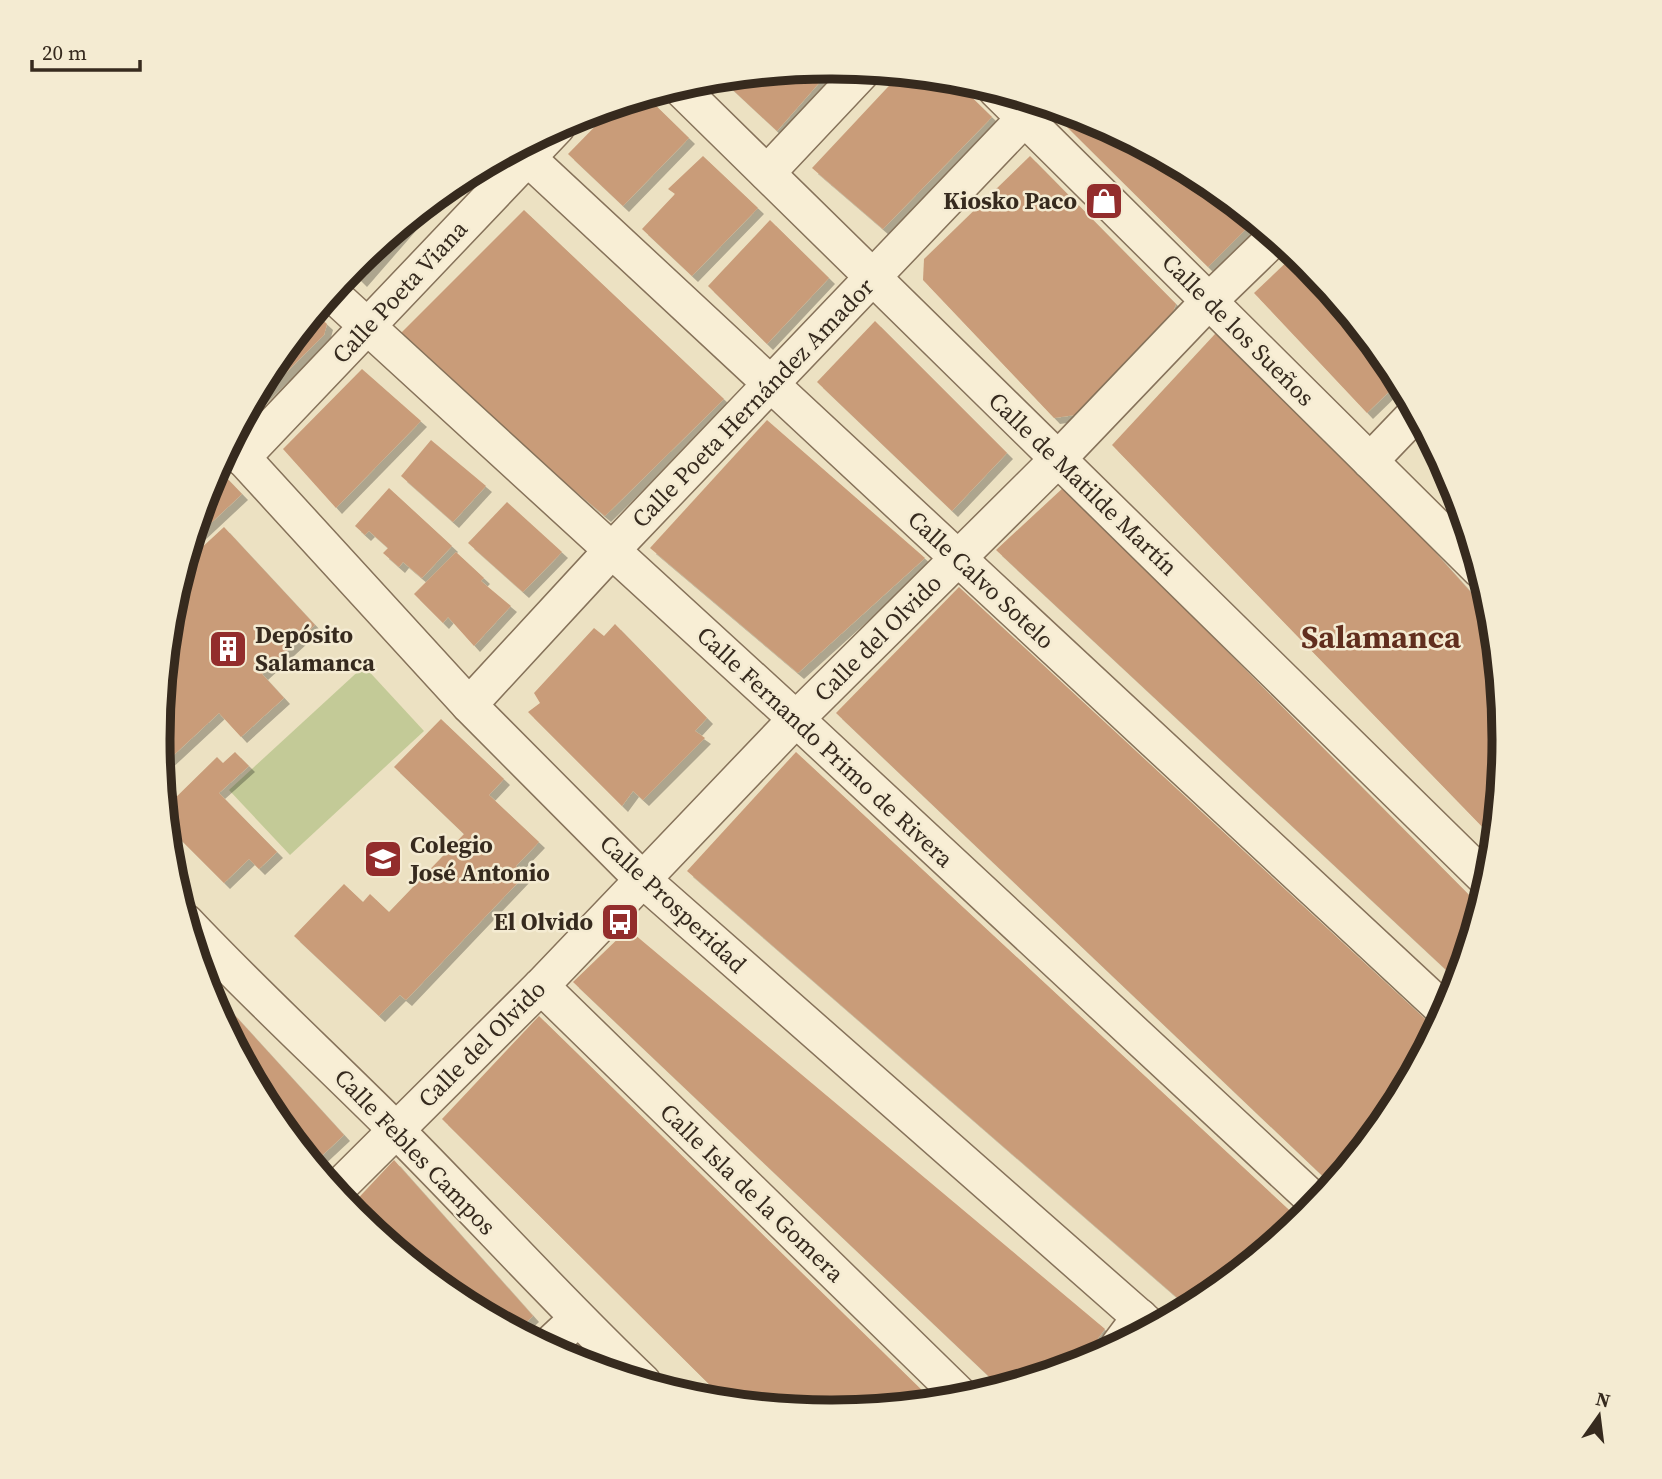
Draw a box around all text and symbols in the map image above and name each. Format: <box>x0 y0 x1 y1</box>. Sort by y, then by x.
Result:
scale bar <box>32 28 140 72</box>
text: 20 m <box>42 38 87 67</box>
shop icon: Kiosko Paco <box>1083 180 1125 222</box>
place label: Kiosko Paco <box>943 184 1077 217</box>
street label: Calle Poeta Viana <box>325 212 475 371</box>
street label: Calle de los Sueños <box>1155 246 1322 413</box>
street label: Calle Poeta Hernández Amador <box>624 271 881 535</box>
street label: Calle de Matilde Martín <box>982 385 1185 583</box>
street label: Calle Calvo Sotelo <box>901 503 1062 656</box>
street label: Calle del Olvido <box>807 567 949 709</box>
district label: Salamanca <box>1301 615 1462 659</box>
place label: Depósito Salamanca <box>255 618 375 679</box>
street label: Calle Fernando Primo de Rivera <box>690 619 961 875</box>
building icon: Depósito Salamanca <box>207 628 249 670</box>
street label: Calle Prosperidad <box>593 827 754 981</box>
place label: Colegio José Antonio <box>408 828 550 889</box>
school or university icon: Colegio José Antonio <box>362 838 404 880</box>
bus stop icon: El Olvido <box>599 901 641 943</box>
place label: El Olvido <box>494 905 593 938</box>
street label: Calle del Olvido <box>411 973 553 1115</box>
street label: Calle Febles Campos <box>327 1061 503 1242</box>
street label: Calle Isla de la Gomera <box>653 1096 852 1290</box>
north arrow <box>1564 1381 1634 1451</box>
text: N <box>1593 1385 1613 1414</box>

